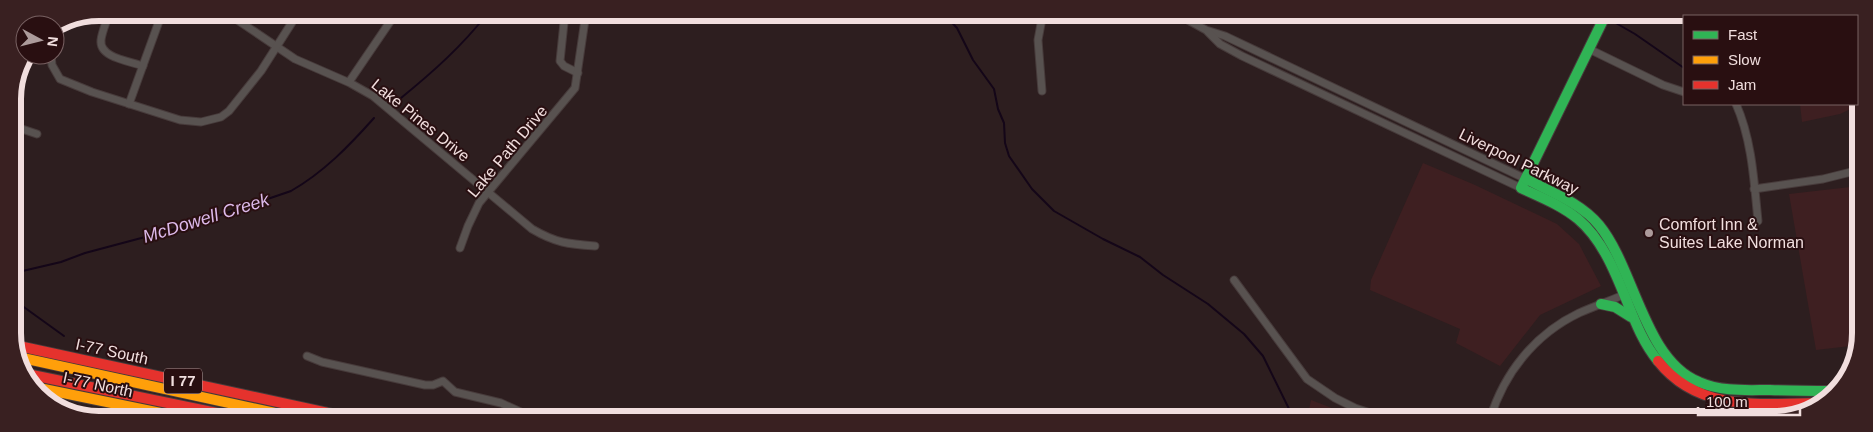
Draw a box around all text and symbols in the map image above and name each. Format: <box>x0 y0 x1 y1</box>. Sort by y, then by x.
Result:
north arrow <box>15 15 65 65</box>
legend <box>1683 15 1858 105</box>
text: Fast <box>1728 26 1758 43</box>
text: N <box>44 36 61 48</box>
text: Slow <box>1728 51 1761 68</box>
street label: Lake Pines Drive <box>368 76 473 165</box>
text: Jam <box>1728 76 1756 93</box>
street label: Lake Path Drive <box>464 102 551 200</box>
street label: Liverpool Parkway <box>1456 125 1581 198</box>
water label: McDowell Creek <box>140 189 273 247</box>
place label: Comfort Inn & Suites Lake Norman <box>1659 216 1804 251</box>
marker: Comfort Inn & Suites Lake Norman <box>1643 227 1655 239</box>
street label: I-77 South <box>74 335 150 367</box>
road number: I 77 <box>164 368 202 394</box>
street label: I-77 North <box>61 369 134 400</box>
scale bar <box>1698 384 1800 416</box>
text: 100 m <box>1706 393 1748 410</box>

